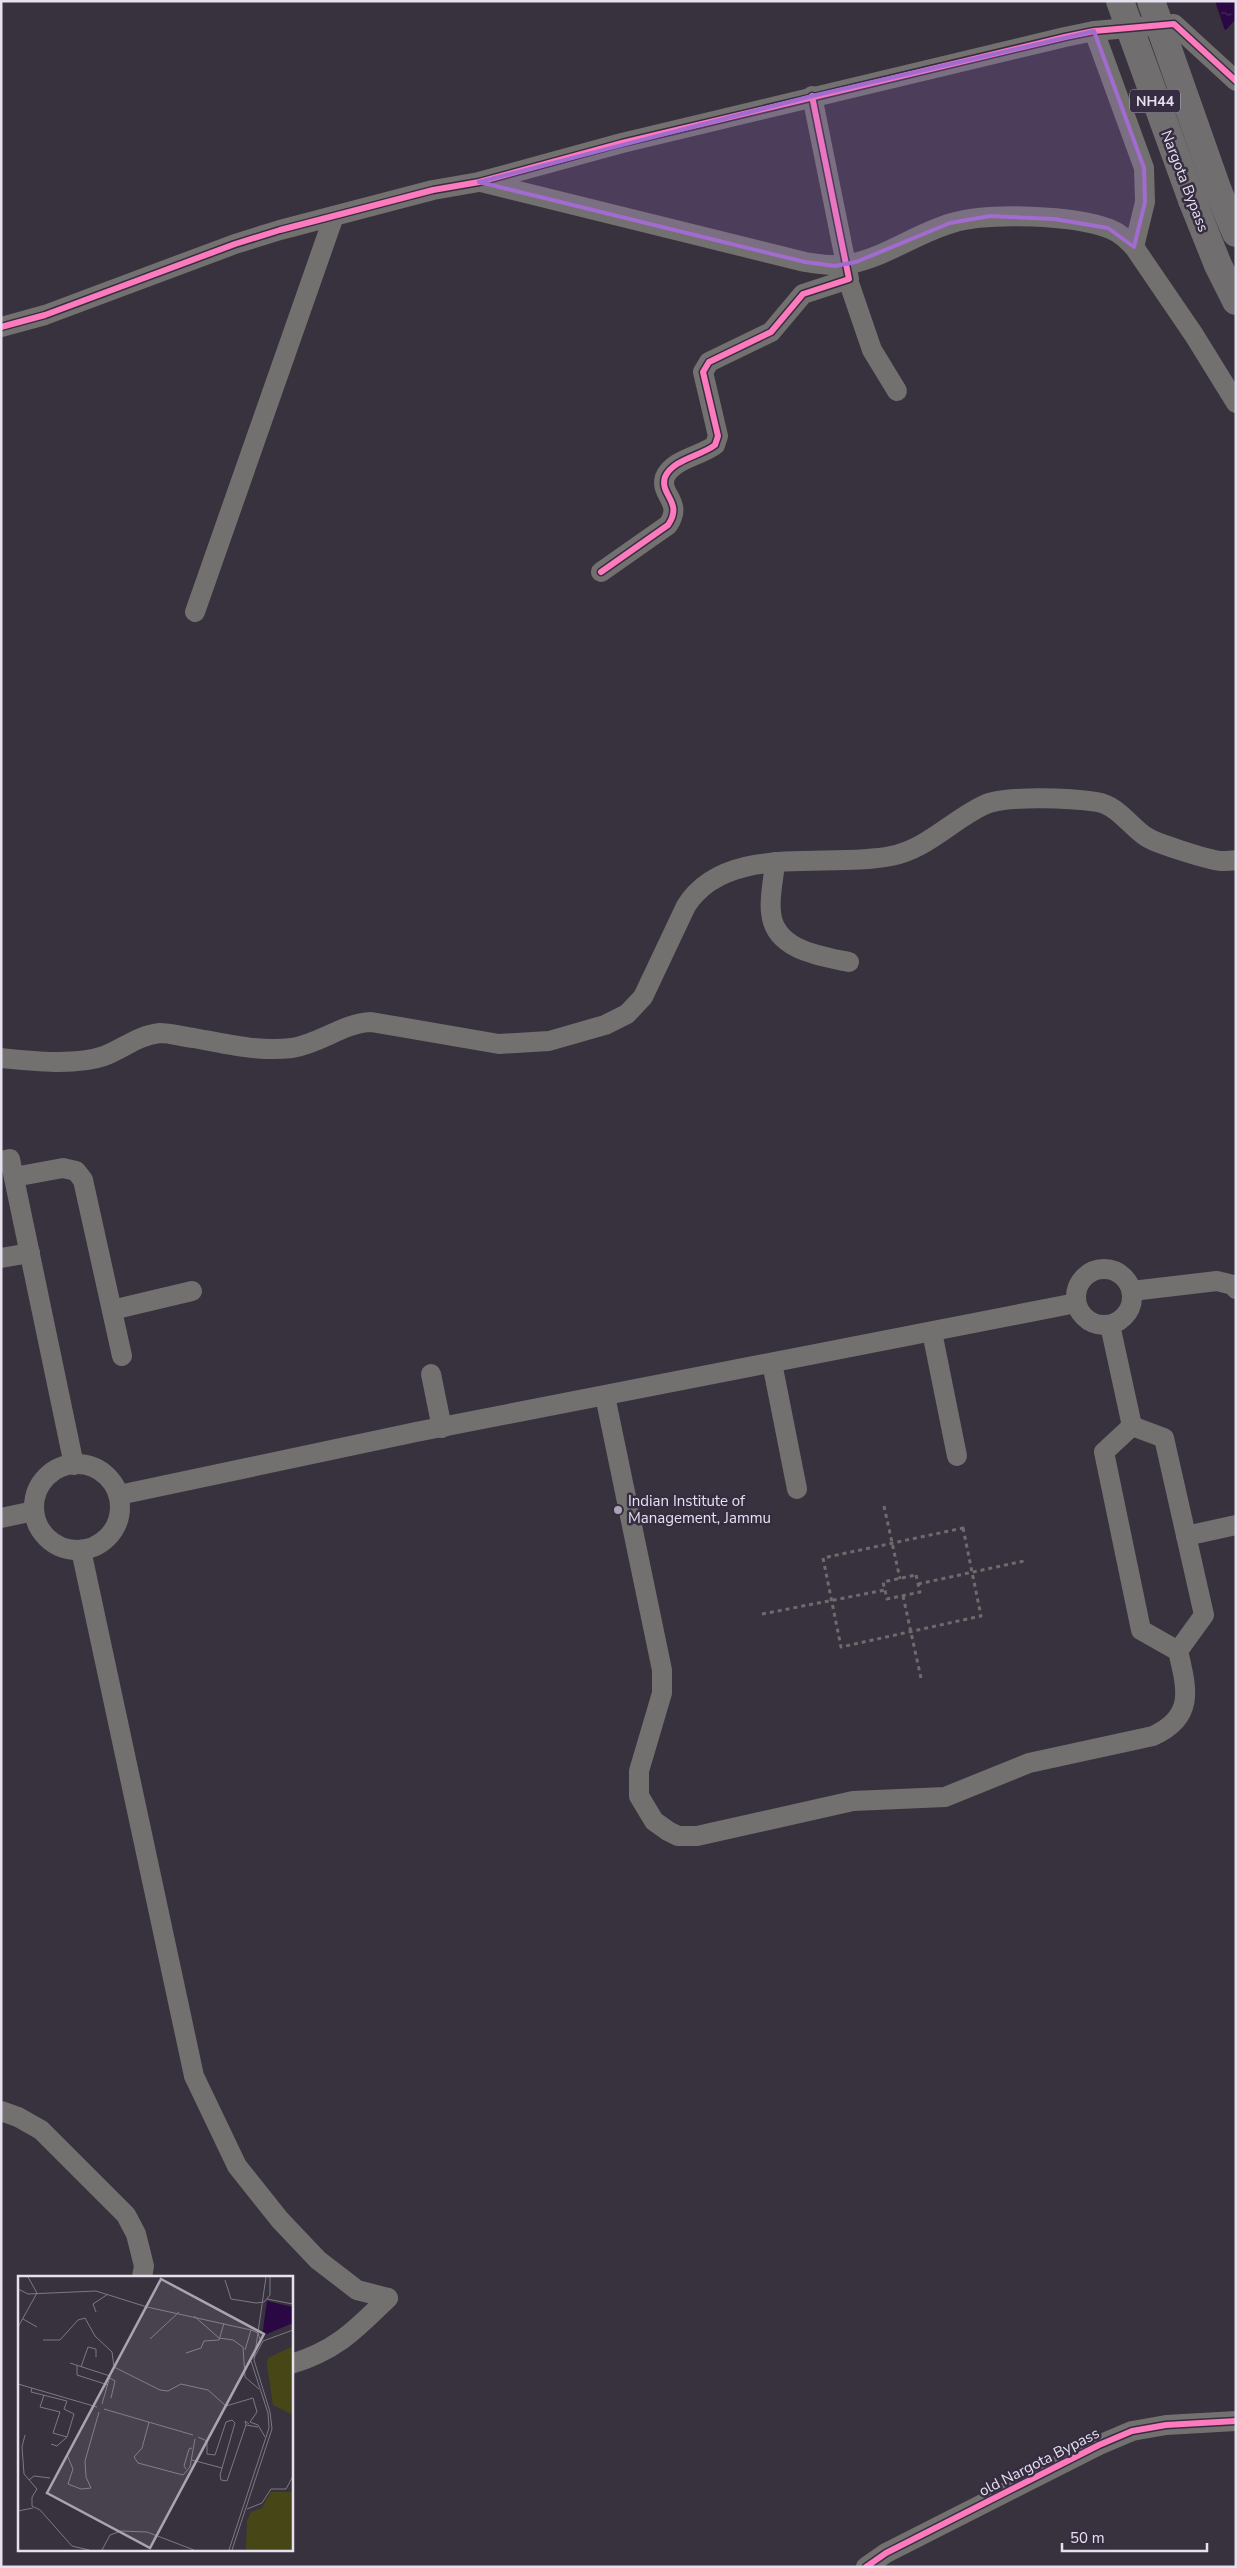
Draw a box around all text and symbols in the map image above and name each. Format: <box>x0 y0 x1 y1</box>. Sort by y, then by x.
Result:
road number: NH44 <box>1130 90 1180 112</box>
street label: Nargota Bypass <box>1156 127 1214 235</box>
place label: Indian Institute of Management, Jammu <box>628 1491 771 1528</box>
marker: Indian Institute of Management, Jammu <box>612 1504 624 1516</box>
inset map <box>18 2276 292 2550</box>
street label: old Nargota Bypass <box>975 2423 1103 2501</box>
scale bar <box>1062 2520 1207 2552</box>
text: 50 m <box>1070 2528 1105 2548</box>

